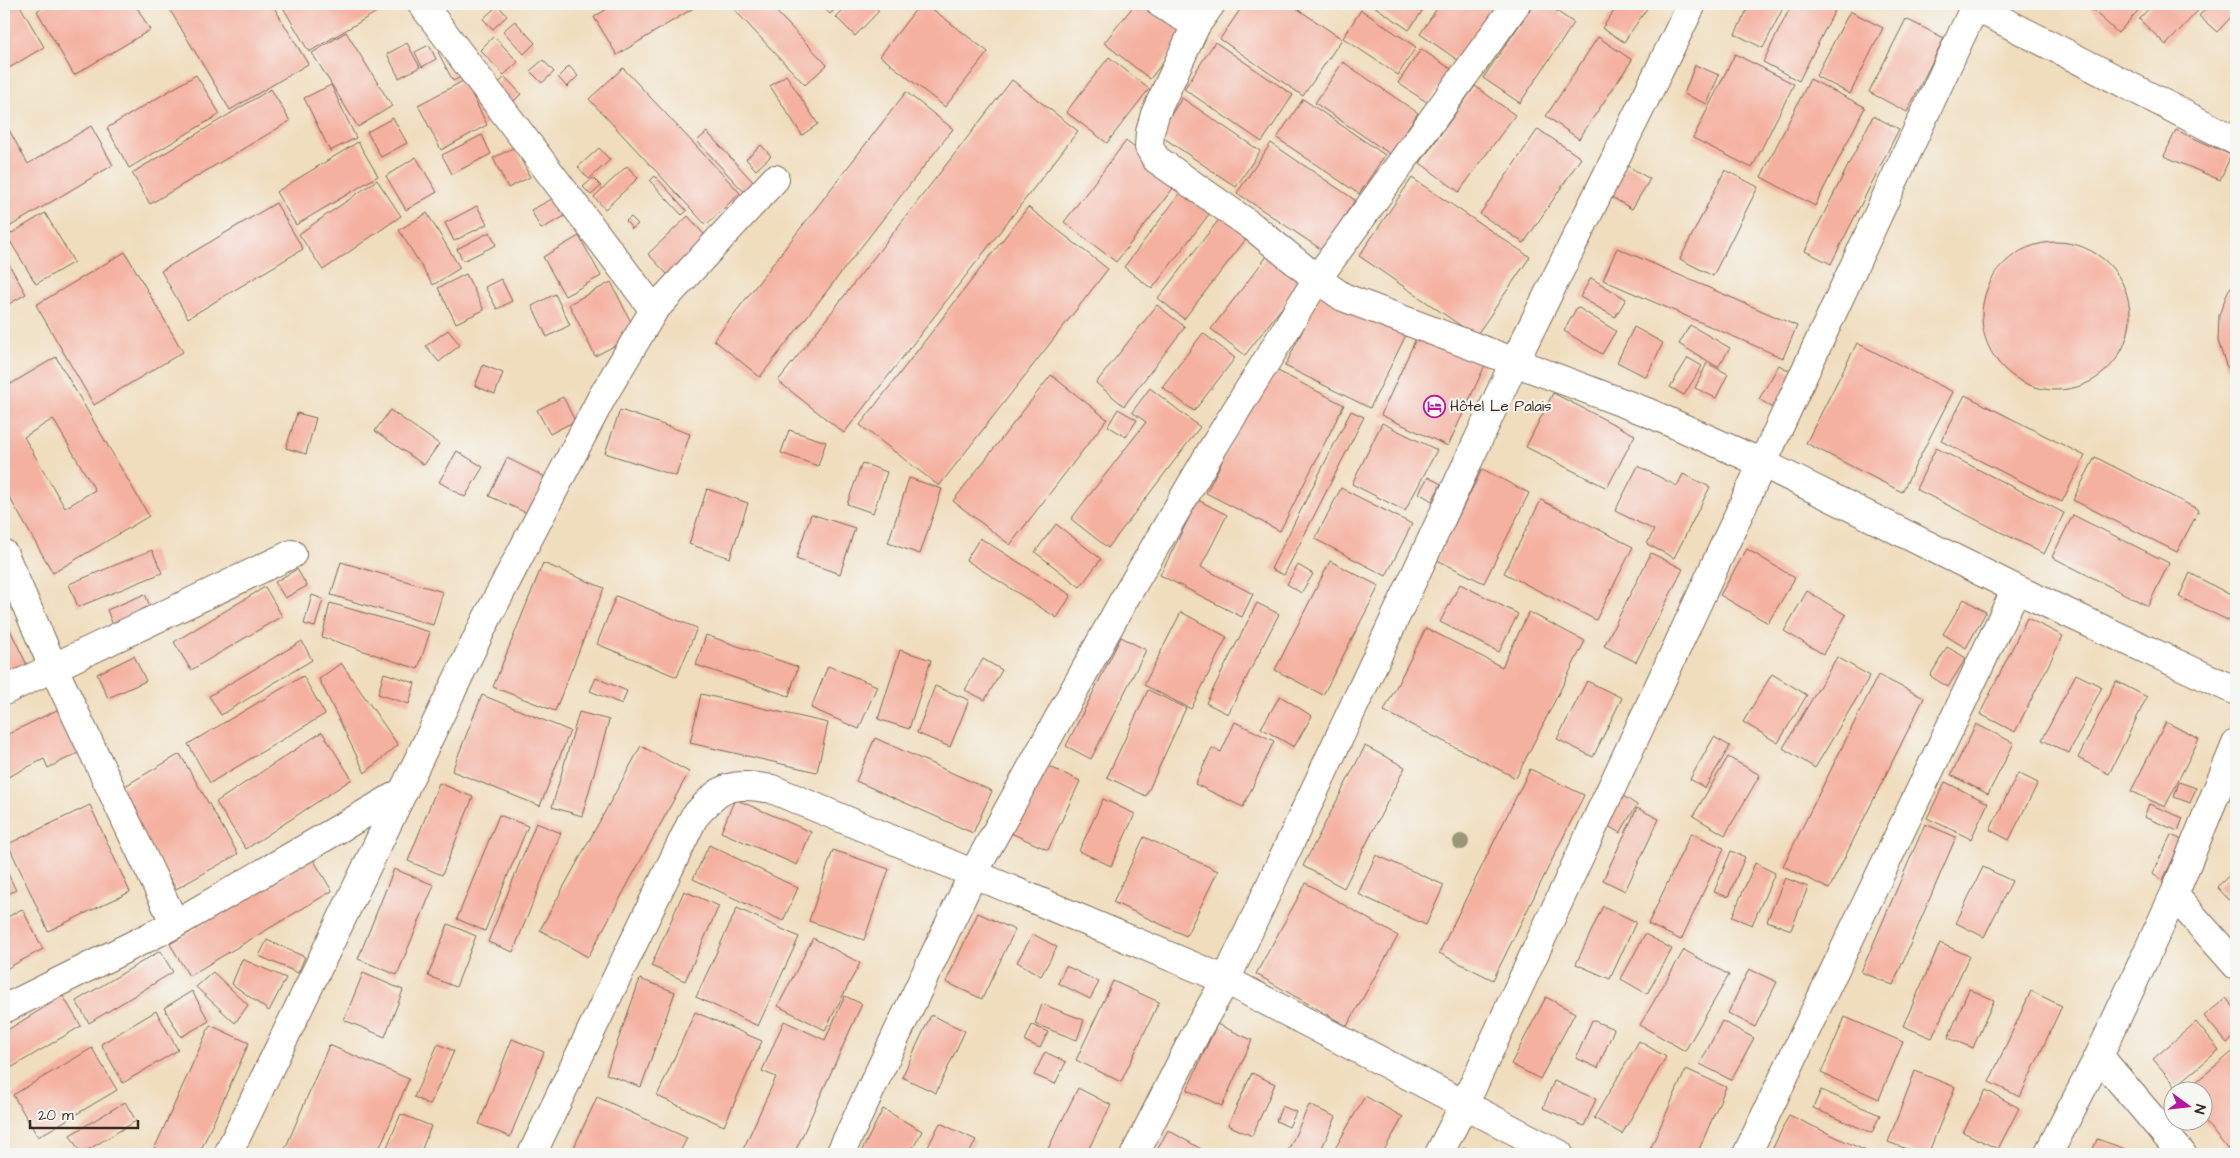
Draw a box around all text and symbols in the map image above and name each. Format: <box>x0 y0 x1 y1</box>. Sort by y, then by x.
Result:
hotel icon: Hôtel Le Palais <box>1422 394 1446 418</box>
place label: Hôtel Le Palais <box>1450 396 1552 417</box>
north arrow <box>2162 1080 2212 1130</box>
scale bar <box>30 1098 138 1130</box>
text: N <box>2189 1102 2210 1116</box>
text: 20 m <box>38 1105 74 1126</box>

